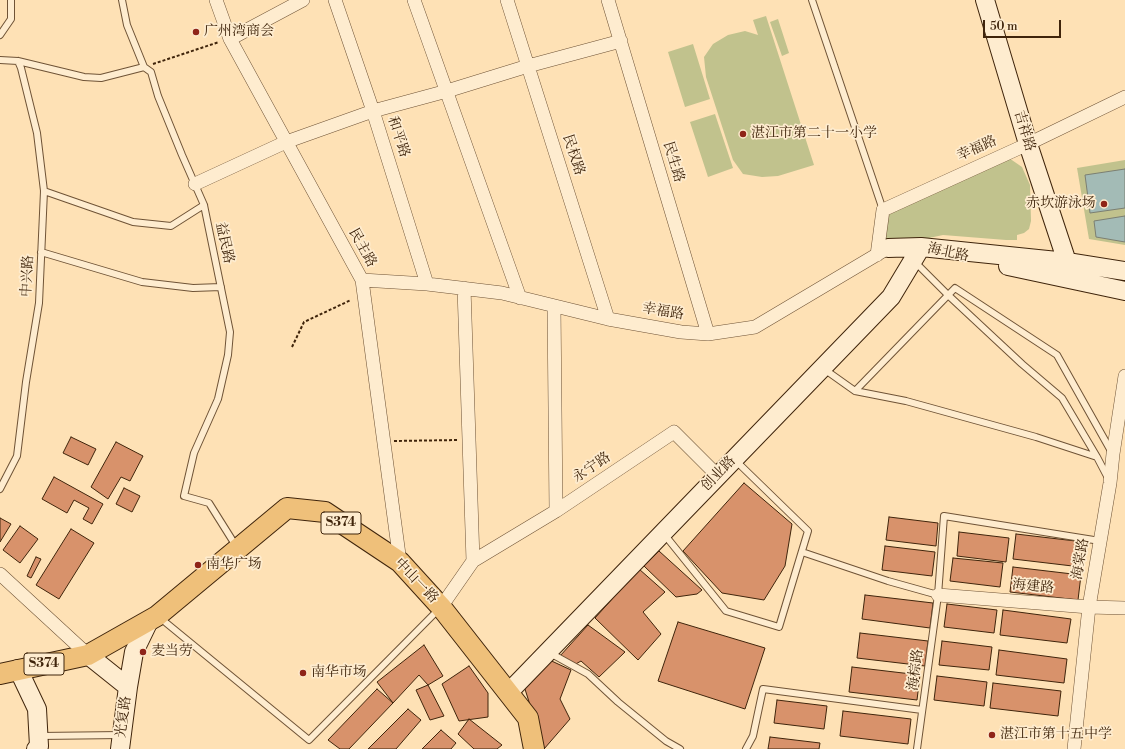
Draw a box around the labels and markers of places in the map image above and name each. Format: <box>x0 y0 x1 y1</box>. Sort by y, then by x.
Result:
place label: 广州湾商会 <box>204 24 274 40</box>
marker: 广州湾商会 <box>191 27 201 37</box>
place label: 湛江市第二十一小学 <box>751 126 877 142</box>
marker: 湛江市第二十一小学 <box>738 129 748 139</box>
place label: 赤坎游泳场 <box>1026 196 1096 212</box>
marker: 赤坎游泳场 <box>1099 199 1109 209</box>
place label: 南华广场 <box>206 557 262 573</box>
marker: 南华广场 <box>193 560 203 570</box>
place label: 麦当劳 <box>151 644 193 660</box>
marker: 麦当劳 <box>138 647 148 657</box>
place label: 南华市场 <box>311 665 367 681</box>
marker: 南华市场 <box>298 668 308 678</box>
place label: 湛江市第十五中学 <box>1000 727 1112 743</box>
marker: 湛江市第十五中学 <box>987 730 997 740</box>

